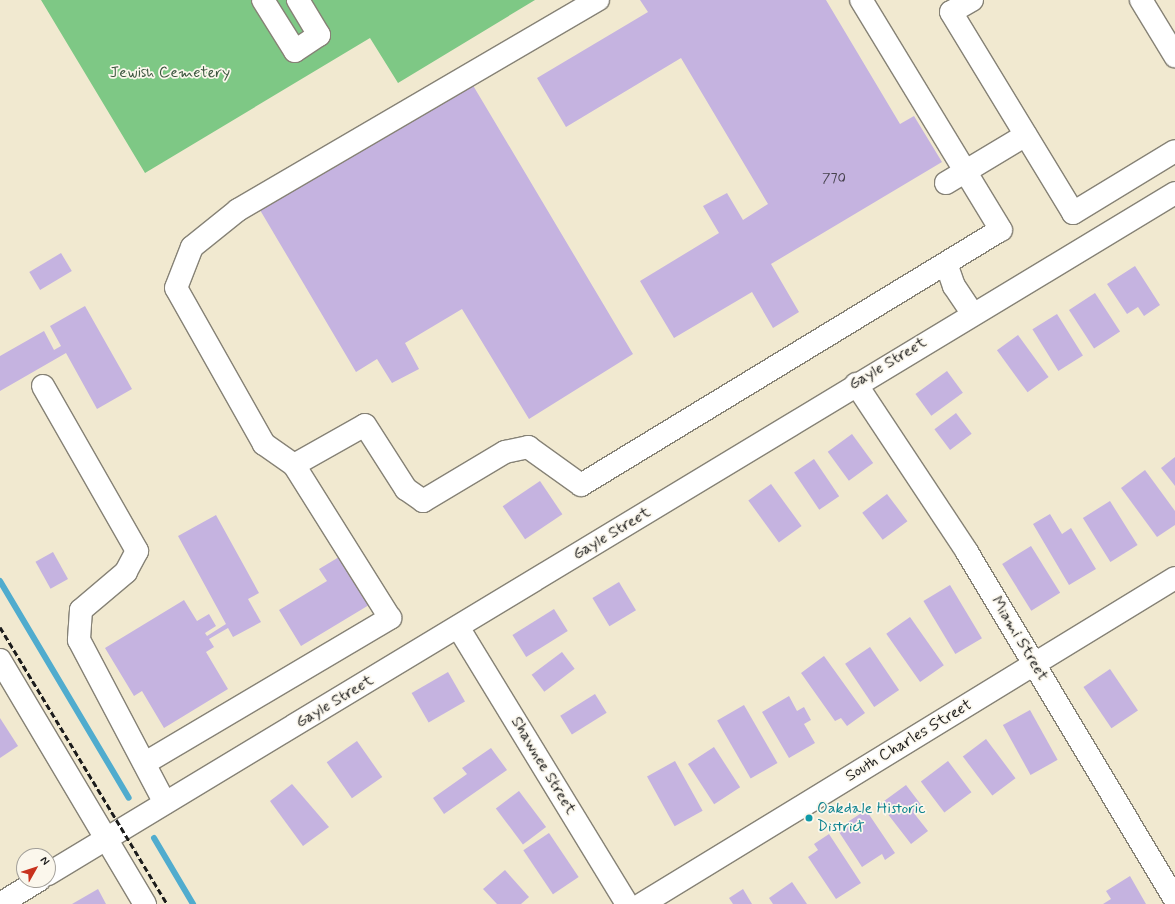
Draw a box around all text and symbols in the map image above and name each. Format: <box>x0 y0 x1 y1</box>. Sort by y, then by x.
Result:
park label: Jewish Cemetery <box>110 63 230 83</box>
house number: 770 <box>822 170 846 186</box>
street label: Gayle Street <box>846 333 930 395</box>
street label: Gayle Street <box>570 503 654 565</box>
street label: Miami Street <box>986 594 1052 684</box>
street label: Gayle Street <box>293 671 377 733</box>
street label: South Charles Street <box>843 696 975 786</box>
street label: Shawnee Street <box>506 713 580 819</box>
place label: Oakdale Historic District <box>817 799 926 837</box>
marker: Oakdale Historic District <box>804 813 814 823</box>
north arrow <box>16 848 56 888</box>
text: N <box>37 854 52 868</box>

